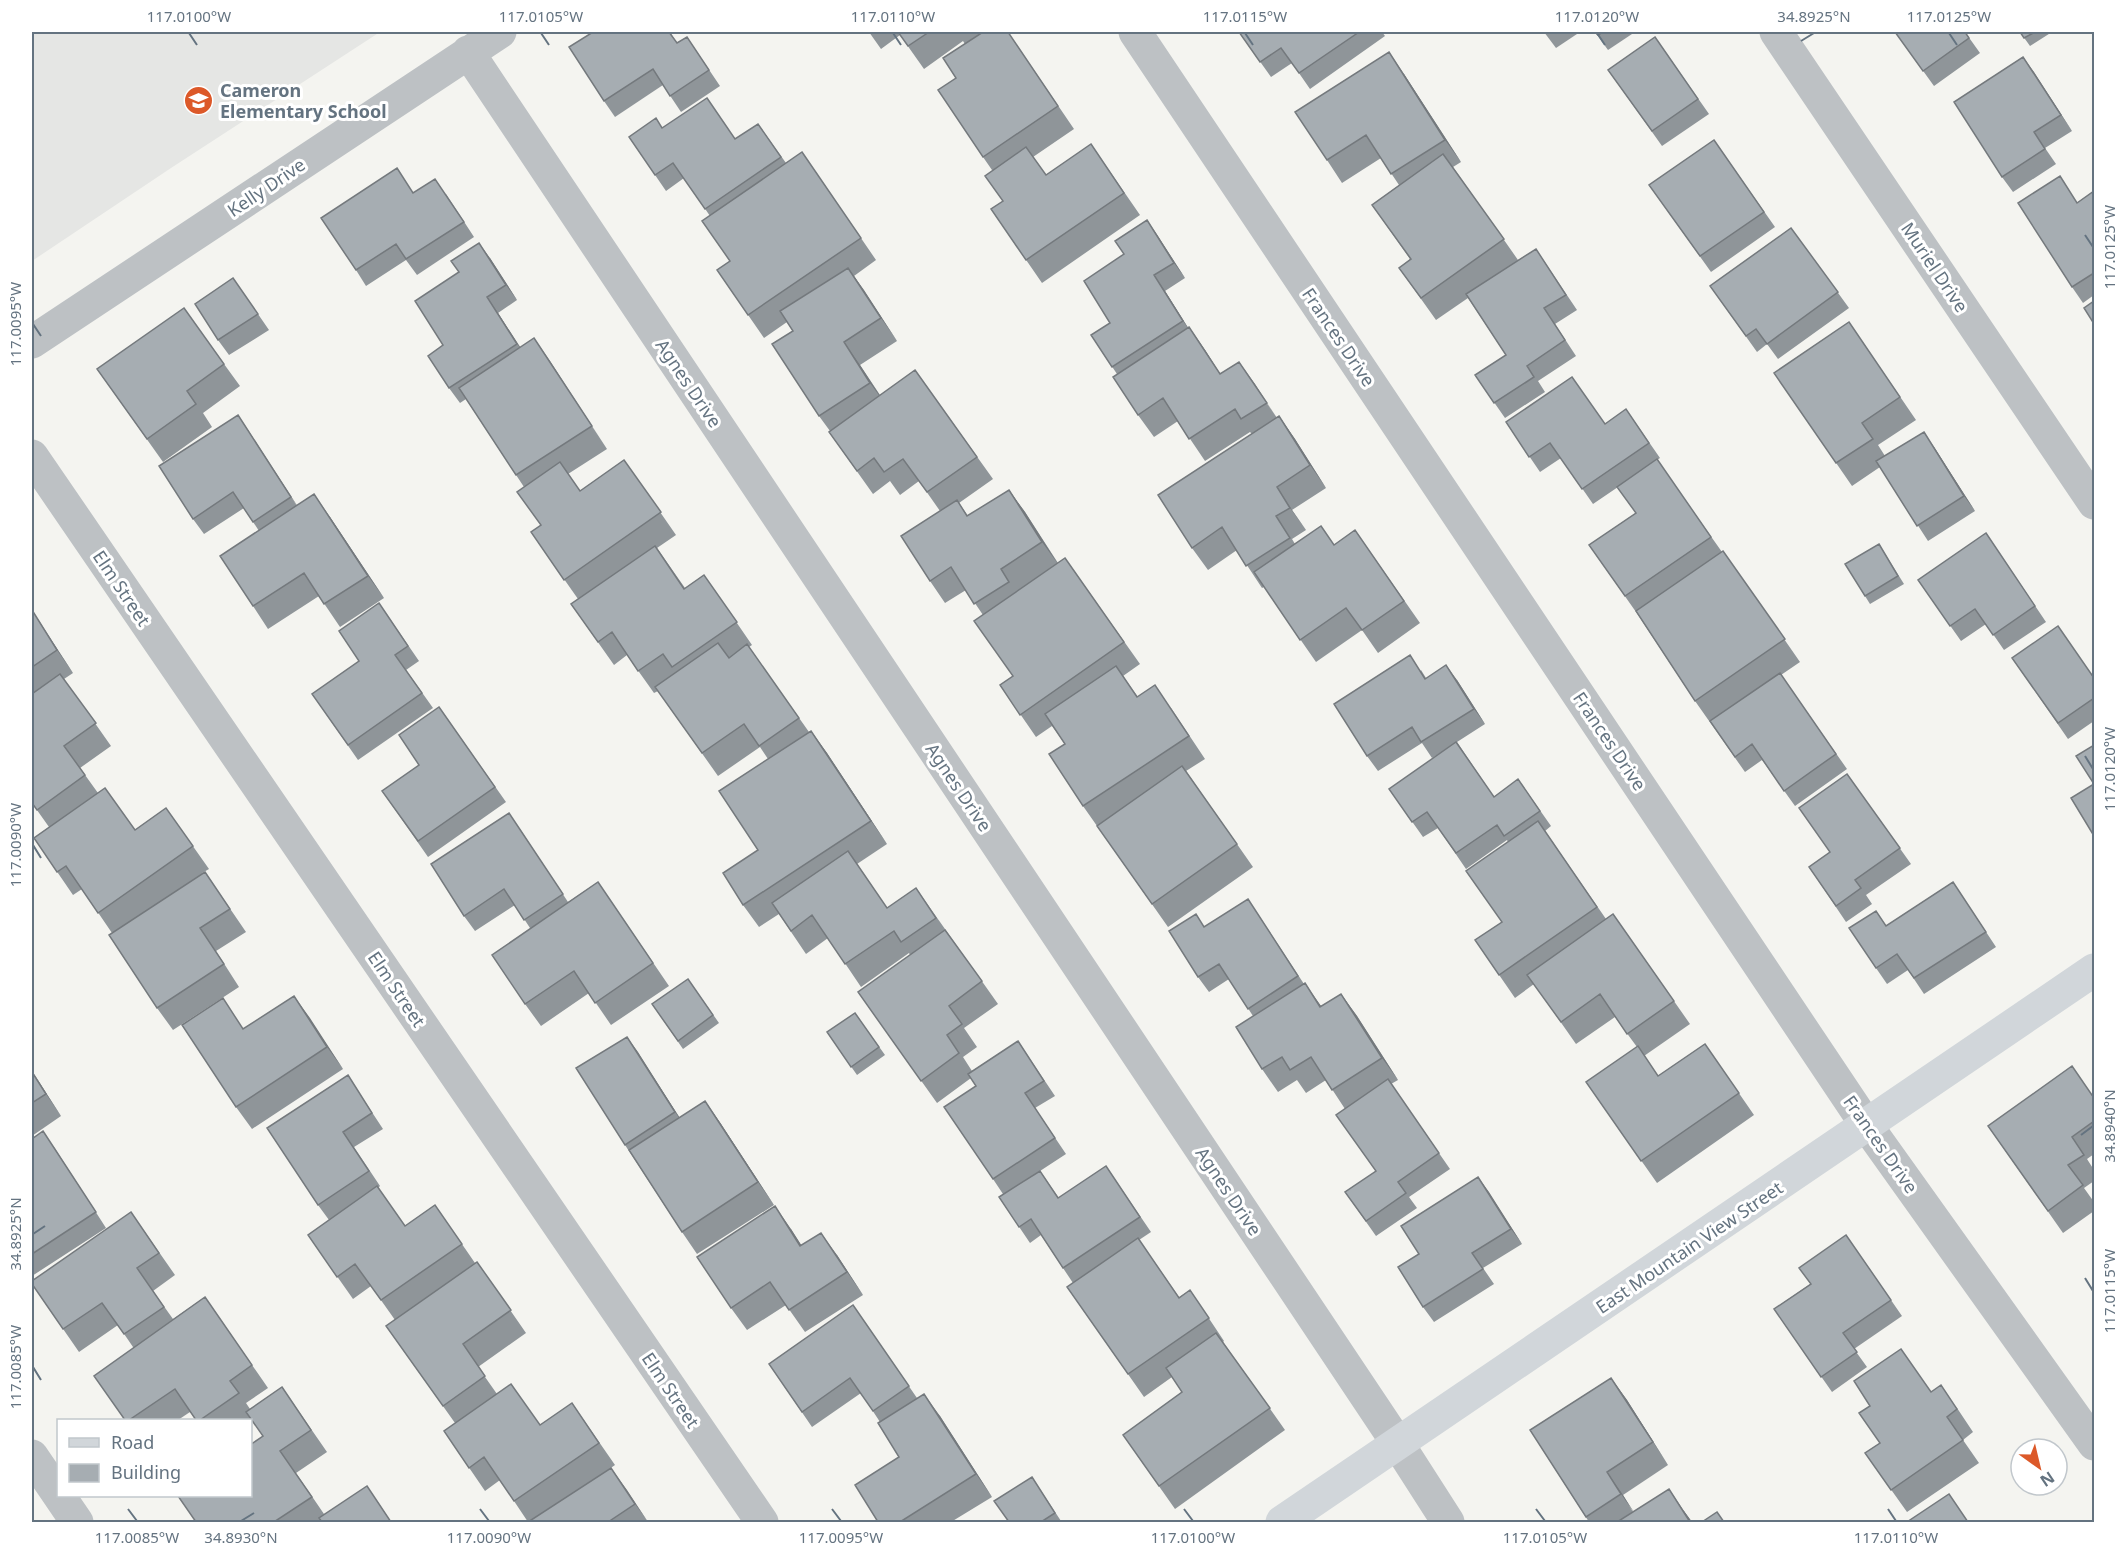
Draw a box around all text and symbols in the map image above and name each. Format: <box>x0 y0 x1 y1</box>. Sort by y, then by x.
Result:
text: 117.0100°W <box>147 6 231 26</box>
text: 117.0105°W <box>499 6 583 26</box>
text: 117.0110°W <box>851 6 935 26</box>
text: 117.0115°W <box>1203 6 1287 26</box>
text: 117.0120°W <box>1555 6 1639 26</box>
text: 34.8925°N <box>1777 6 1851 26</box>
text: 117.0125°W <box>1907 6 1991 26</box>
place label: Cameron Elementary School <box>220 78 387 123</box>
school or university icon: Cameron Elementary School <box>183 84 215 116</box>
street label: Kelly Drive <box>222 152 310 222</box>
text: 117.0125°W <box>2099 205 2119 289</box>
street label: Muriel Drive <box>1896 217 1974 317</box>
text: 117.0095°W <box>5 282 25 366</box>
street label: Frances Drive <box>1297 283 1381 391</box>
street label: Agnes Drive <box>651 334 727 432</box>
street label: Elm Street <box>88 545 156 631</box>
street label: Frances Drive <box>1568 687 1652 795</box>
text: 117.0120°W <box>2099 727 2119 811</box>
street label: Agnes Drive <box>921 738 997 836</box>
text: 117.0090°W <box>5 803 25 887</box>
street label: Elm Street <box>363 946 431 1032</box>
text: 34.8940°N <box>2099 1089 2119 1163</box>
street label: Frances Drive <box>1838 1090 1924 1198</box>
street label: Agnes Drive <box>1191 1142 1267 1240</box>
street label: East Mountain View Street <box>1591 1175 1788 1319</box>
text: 34.8925°N <box>5 1197 25 1271</box>
text: 117.0115°W <box>2099 1249 2119 1333</box>
text: 117.0085°W <box>5 1325 25 1409</box>
street label: Elm Street <box>637 1347 705 1433</box>
legend <box>57 1419 252 1497</box>
text: Road <box>111 1430 154 1454</box>
north arrow <box>2009 1437 2069 1497</box>
text: Building <box>111 1460 181 1484</box>
text: N <box>2036 1467 2059 1492</box>
text: 117.0085°W <box>95 1527 179 1547</box>
text: 34.8930°N <box>204 1527 278 1547</box>
text: 117.0090°W <box>447 1527 531 1547</box>
text: 117.0095°W <box>799 1527 883 1547</box>
text: 117.0100°W <box>1151 1527 1235 1547</box>
text: 117.0105°W <box>1503 1527 1587 1547</box>
text: 117.0110°W <box>1854 1527 1938 1547</box>

